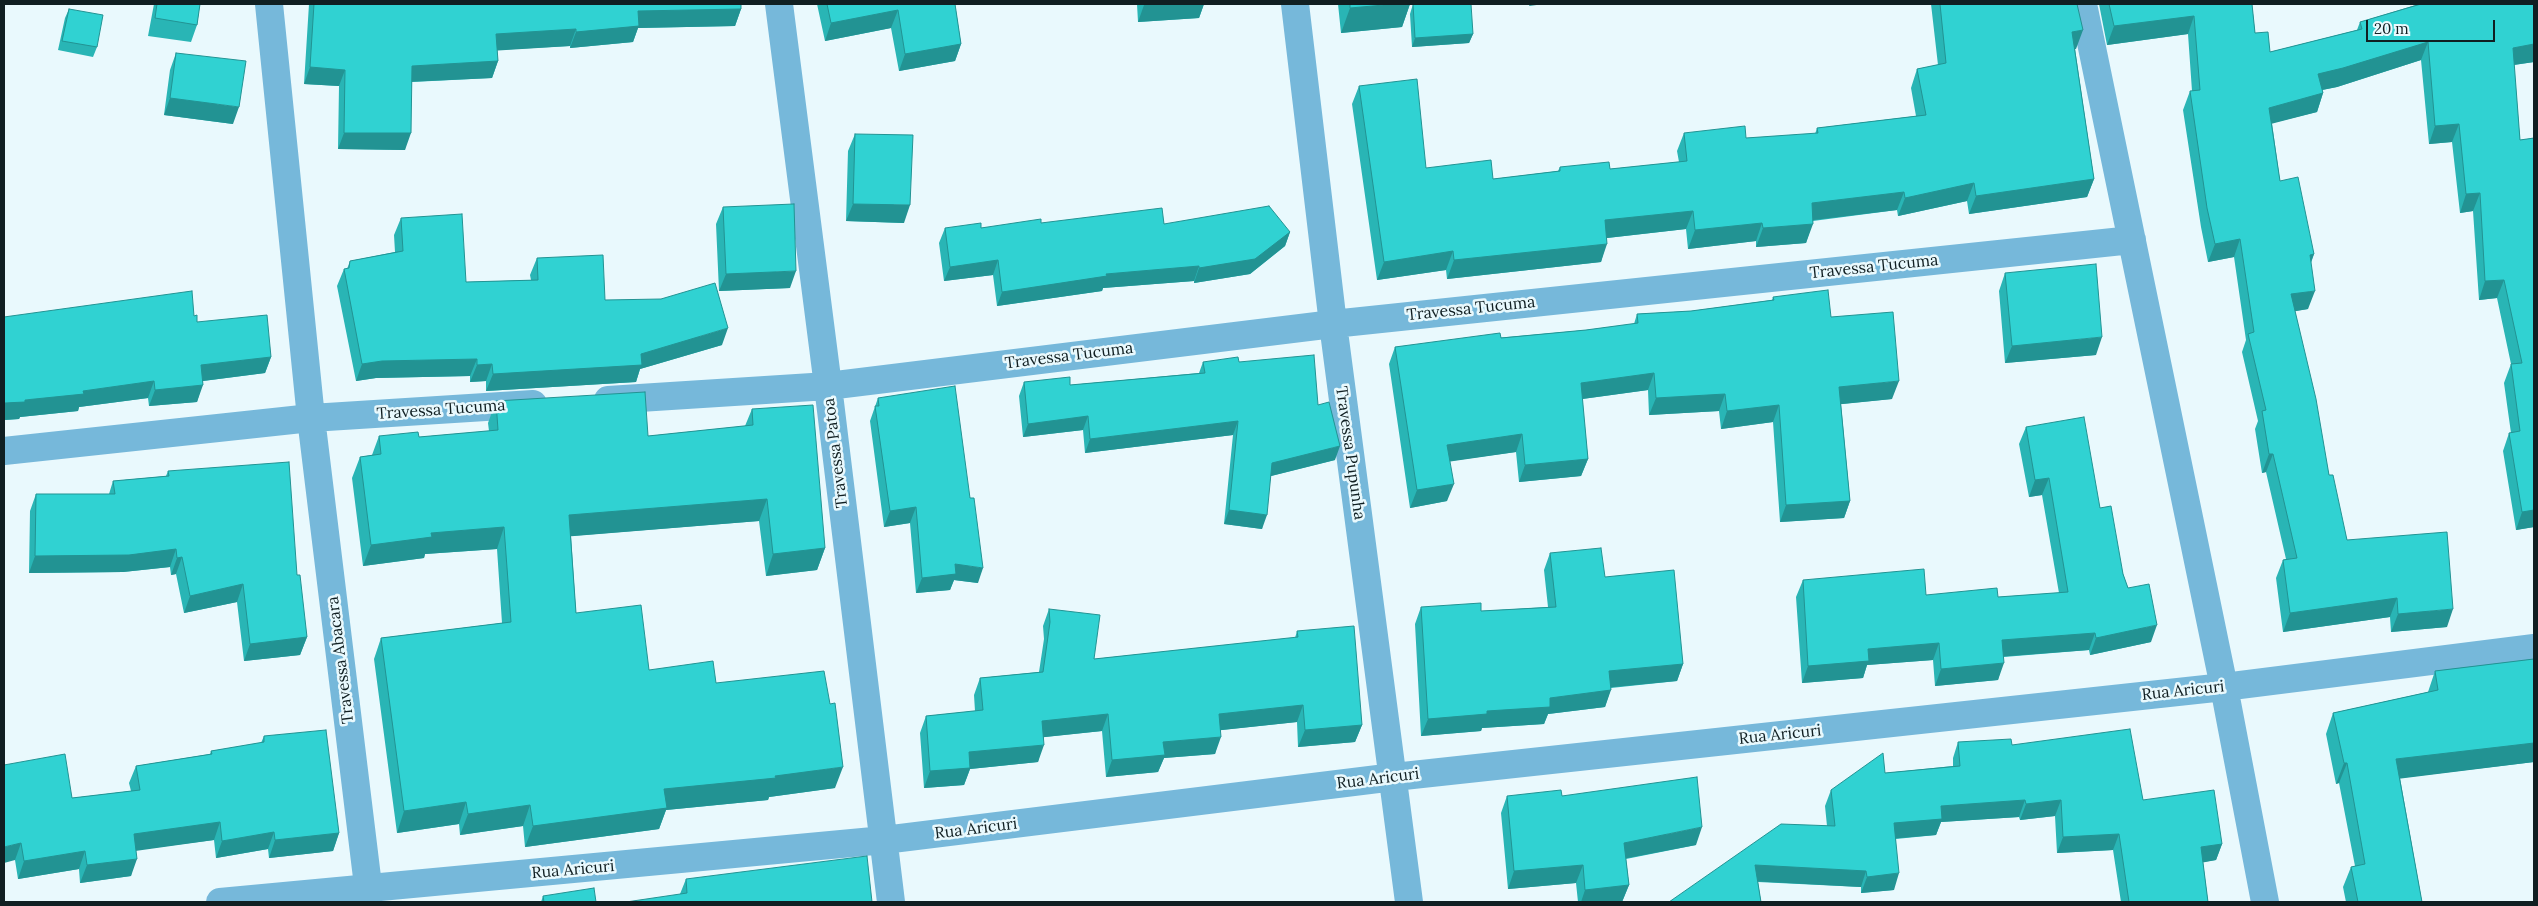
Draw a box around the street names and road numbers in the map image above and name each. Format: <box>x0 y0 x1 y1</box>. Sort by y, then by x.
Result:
street label: Travessa Tucuma <box>1809 251 1939 283</box>
street label: Travessa Tucuma <box>1406 293 1536 325</box>
street label: Travessa Tucuma <box>1004 339 1134 373</box>
street label: Travessa Pupunha <box>1331 385 1369 521</box>
street label: Travessa Tucuma <box>376 396 506 424</box>
street label: Travessa Patoa <box>820 397 852 509</box>
street label: Travessa Abacara <box>324 595 358 725</box>
street label: Rua Aricuri <box>2141 677 2225 705</box>
street label: Rua Aricuri <box>1738 721 1822 749</box>
street label: Rua Aricuri <box>1336 764 1420 794</box>
street label: Rua Aricuri <box>934 814 1018 844</box>
street label: Rua Aricuri <box>531 857 615 883</box>

